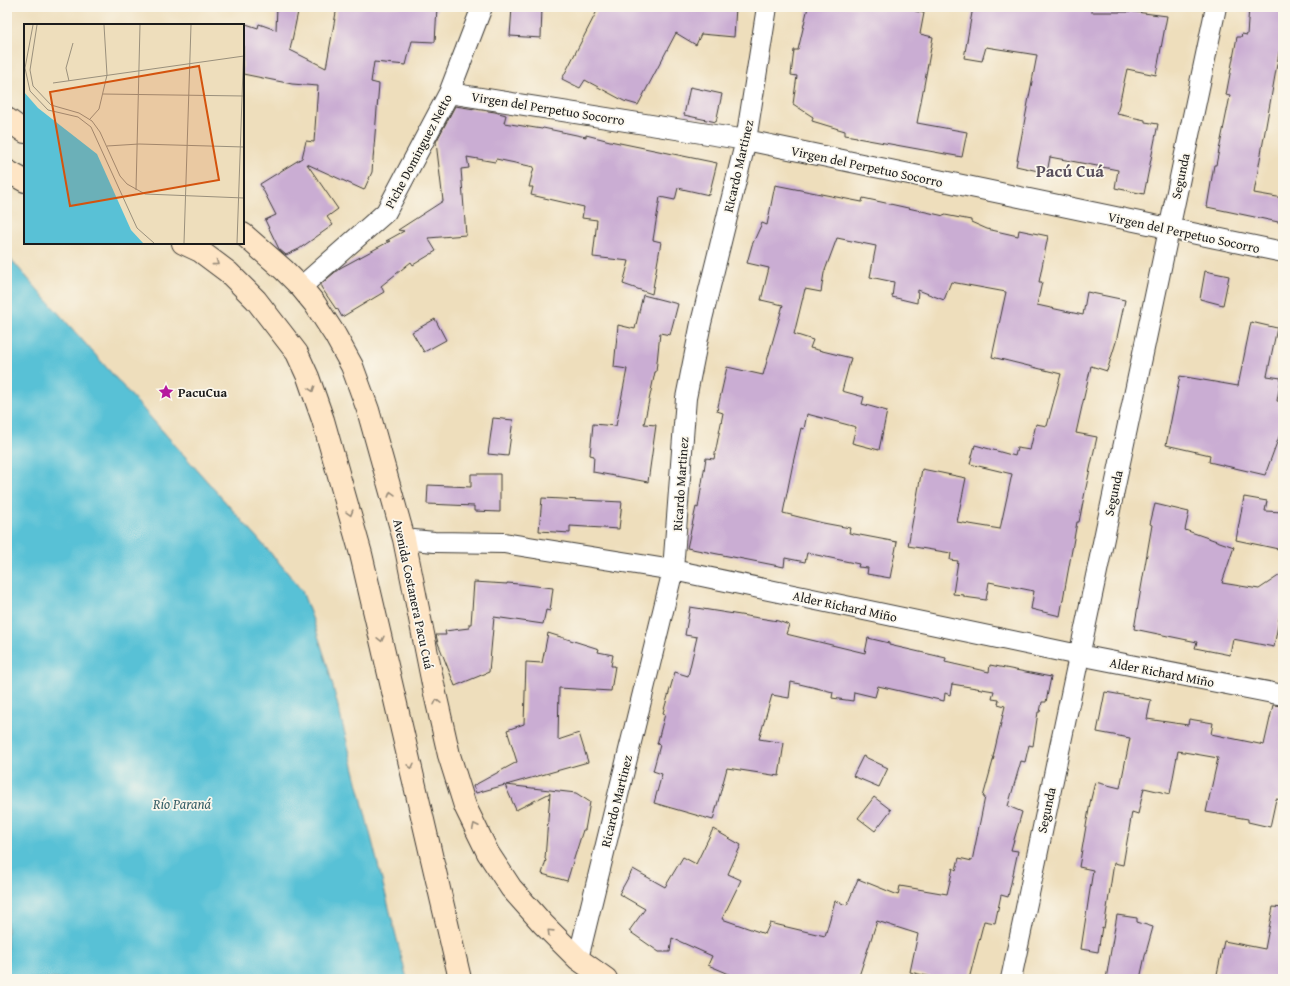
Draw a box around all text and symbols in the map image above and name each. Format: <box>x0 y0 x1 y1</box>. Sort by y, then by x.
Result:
inset map <box>24 24 244 244</box>
street label: Virgen del Perpetuo Socorro <box>470 87 626 130</box>
street label: Piche Dominguez Netto <box>380 90 457 212</box>
street label: Ricardo Martinez <box>719 118 758 214</box>
street label: Virgen del Perpetuo Socorro <box>789 141 945 192</box>
street label: Segunda <box>1166 151 1195 201</box>
district label: Pacú Cuá <box>1036 158 1104 183</box>
street label: Virgen del Perpetuo Socorro <box>1106 207 1262 258</box>
one-way arrow <box>211 258 218 265</box>
place icon: PacuCua <box>157 383 175 401</box>
place label: PacuCua <box>178 383 227 402</box>
one-way arrow <box>308 385 316 392</box>
street label: Ricardo Martinez <box>668 436 693 532</box>
street label: Segunda <box>1099 468 1128 518</box>
one-way arrow <box>387 490 396 497</box>
one-way arrow <box>345 509 354 516</box>
street label: Avenida Costanera Pacu Cuá <box>388 517 439 672</box>
street label: Alder Richard Miño <box>791 586 899 627</box>
one-way arrow <box>377 636 385 642</box>
street label: Alder Richard Miño <box>1108 653 1216 692</box>
one-way arrow <box>434 699 442 706</box>
street label: Ricardo Martinez <box>596 753 637 849</box>
one-way arrow <box>406 762 414 769</box>
street label: Segunda <box>1032 785 1061 835</box>
water label: Río Paraná <box>152 794 212 814</box>
one-way arrow <box>472 823 480 831</box>
one-way arrow <box>547 929 555 936</box>

